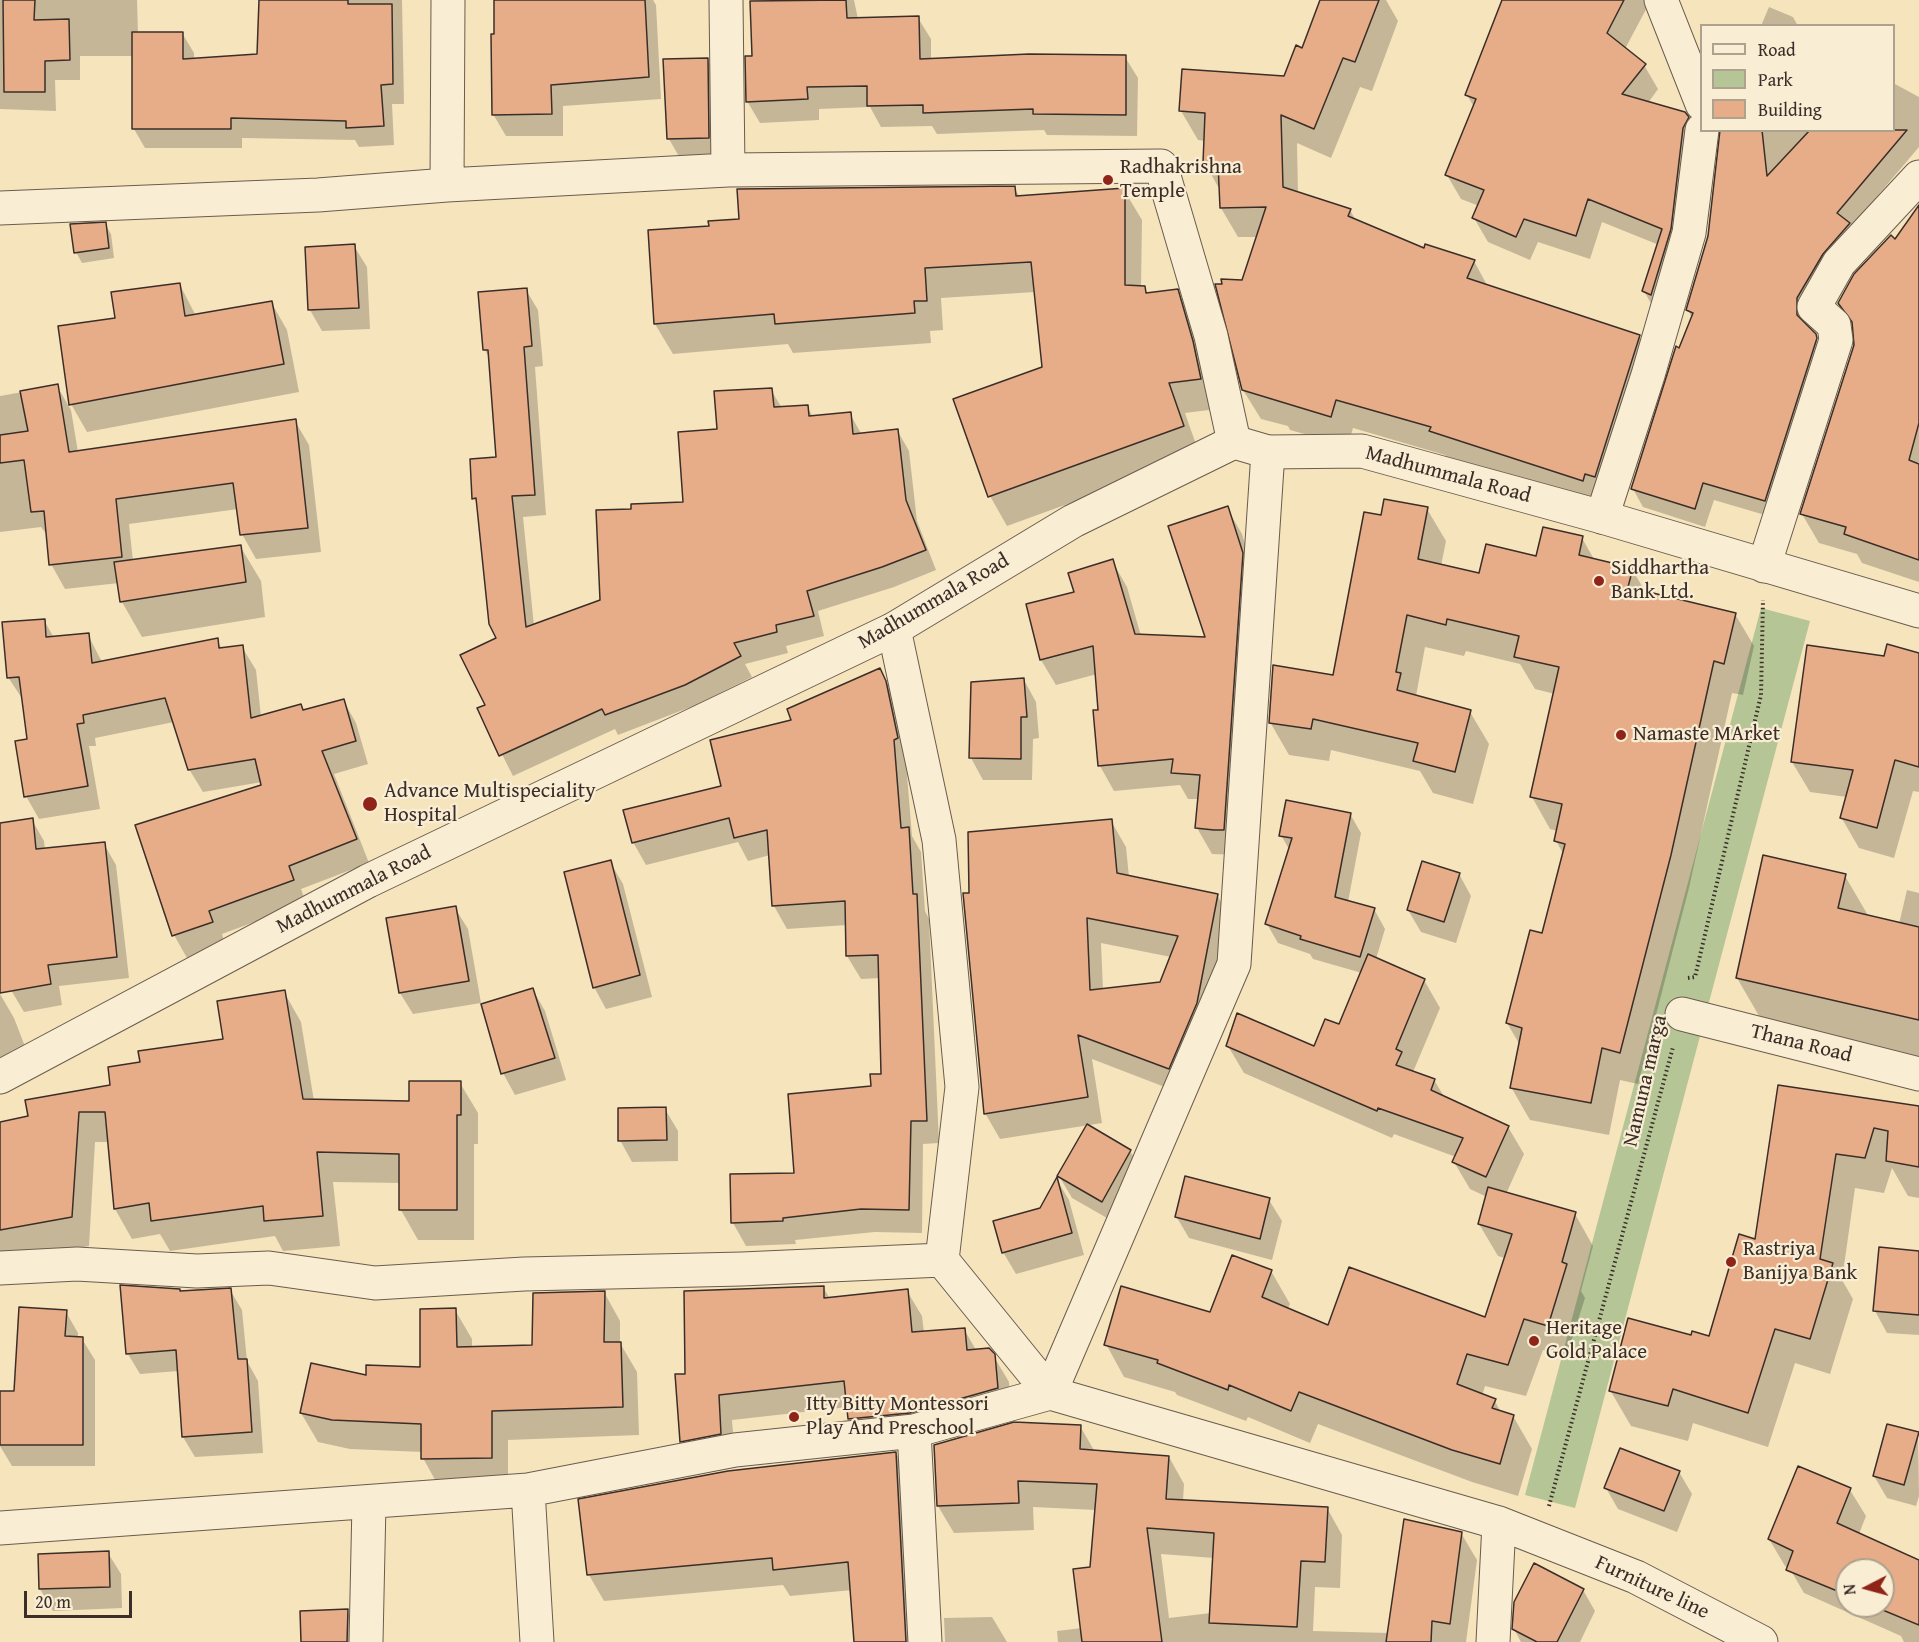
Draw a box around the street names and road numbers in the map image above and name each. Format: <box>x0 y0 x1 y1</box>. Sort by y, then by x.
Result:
street label: Madhummala Road <box>1363 441 1533 509</box>
street label: Madhummala Road <box>854 549 1014 655</box>
street label: Madhummala Road <box>272 840 436 940</box>
street label: Namuna marga <box>1619 1013 1673 1149</box>
street label: Thana Road <box>1748 1019 1854 1069</box>
street label: Furniture line <box>1591 1551 1713 1625</box>

